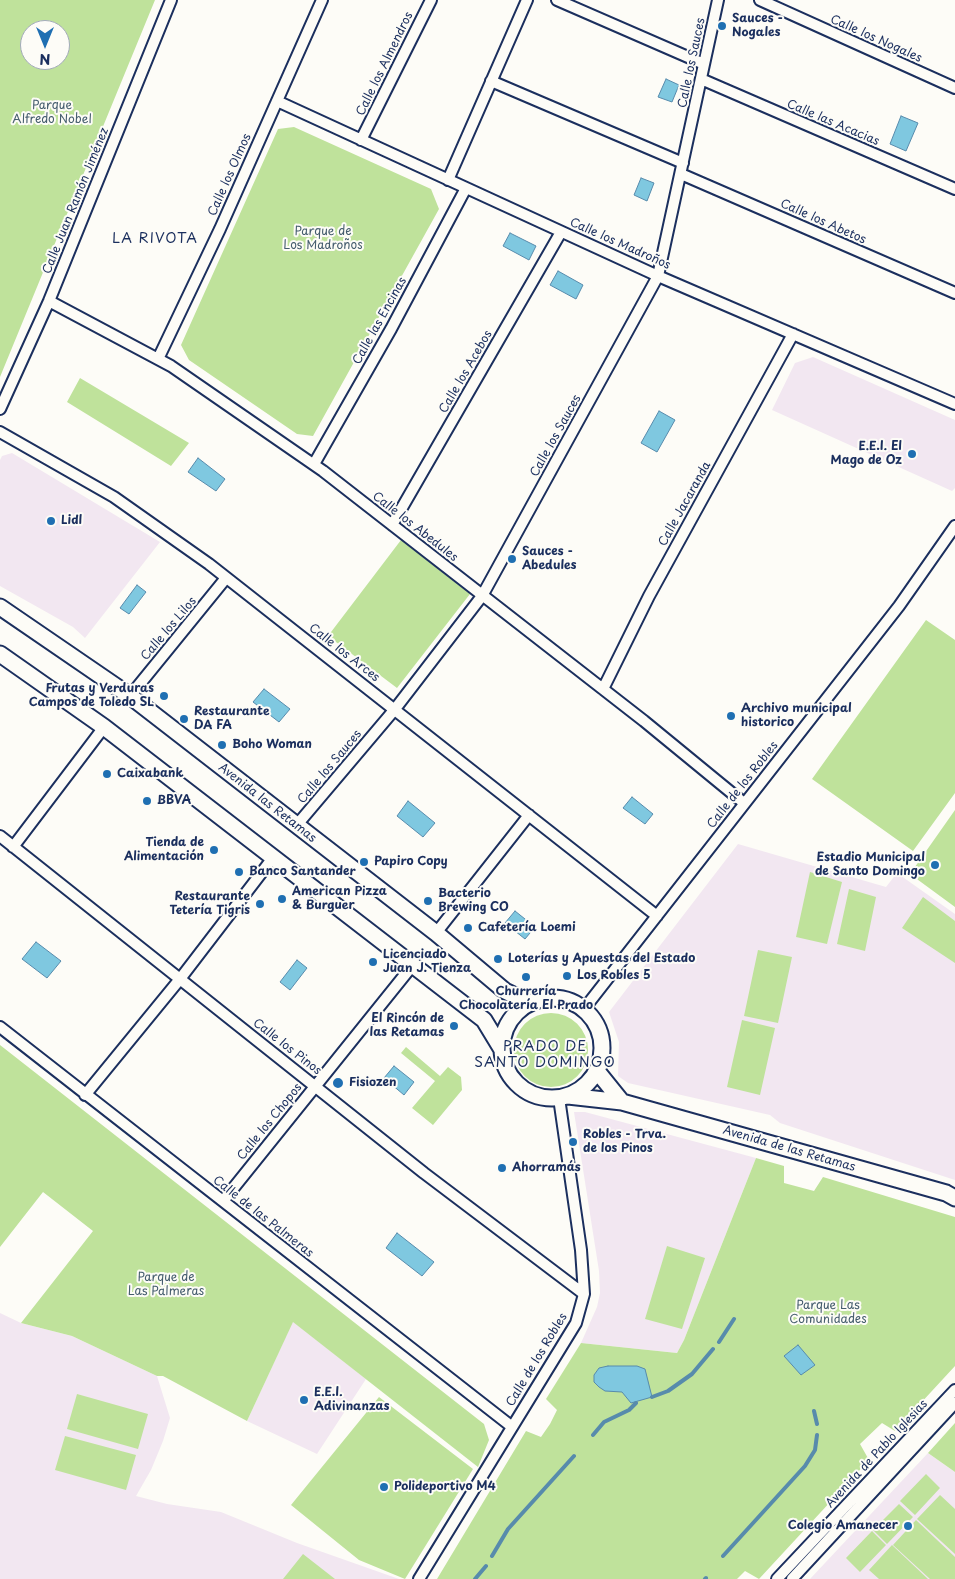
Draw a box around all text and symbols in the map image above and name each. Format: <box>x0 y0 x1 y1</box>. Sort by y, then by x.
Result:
street label: Calle los Almendros <box>354 10 416 118</box>
place label: Sauces - Nogales <box>732 12 783 40</box>
street label: Calle los Nogales <box>828 12 924 66</box>
street label: Calle los Sauces <box>675 17 709 109</box>
north arrow <box>20 20 70 70</box>
marker: Sauces - Nogales <box>716 20 728 32</box>
text: N <box>39 49 51 70</box>
street label: Calle las Acacias <box>785 97 881 149</box>
park label: Parque Alfredo Nobel <box>12 99 92 127</box>
street label: Calle Juan Ramón Jiménez <box>40 126 112 276</box>
street label: Calle los Olmos <box>205 132 255 218</box>
street label: Calle los Abetos <box>778 197 868 247</box>
street label: Calle los Madroños <box>567 215 673 273</box>
park label: Parque de Los Madroños <box>283 225 363 253</box>
district label: LA RIVOTA <box>112 231 198 247</box>
street label: Calle las Encinas <box>350 275 410 367</box>
street label: Calle los Acebos <box>437 328 495 416</box>
street label: Calle los Sauces <box>528 392 584 480</box>
place label: E.E.I. El Mago de Oz <box>831 440 902 468</box>
marker: E.E.I. El Mago de Oz <box>906 448 918 460</box>
street label: Calle Jacaranda <box>656 459 714 549</box>
street label: Calle los Abedules <box>369 489 461 565</box>
place label: Lidl <box>61 514 82 528</box>
marker: Lidl <box>45 515 57 527</box>
place label: Sauces - Abedules <box>522 545 577 573</box>
marker: Sauces - Abedules <box>506 553 518 565</box>
street label: Calle los Lilos <box>138 594 200 664</box>
street label: Calle los Arces <box>306 621 382 685</box>
place label: Frutas y Verduras Campos de Toledo SL <box>29 682 154 710</box>
marker: Frutas y Verduras Campos de Toledo SL <box>158 690 170 702</box>
place label: Archivo municipal historico <box>741 702 852 730</box>
place label: Restaurante DA FA <box>194 705 270 733</box>
marker: Archivo municipal historico <box>725 710 737 722</box>
marker: Restaurante DA FA <box>178 713 190 725</box>
street label: Calle los Sauces <box>295 727 365 807</box>
place label: Boho Woman <box>232 738 312 752</box>
marker: Boho Woman <box>216 739 228 751</box>
street label: Calle de los Robles <box>705 739 781 831</box>
street label: Avenida las Retamas <box>215 760 319 846</box>
place label: Caixabank <box>117 767 184 781</box>
marker: Caixabank <box>101 768 113 780</box>
place label: BBVA <box>157 794 191 808</box>
marker: BBVA <box>141 795 153 807</box>
place label: Tienda de Alimentación <box>124 836 204 864</box>
marker: Tienda de Alimentación <box>208 844 220 856</box>
place label: Estadio Municipal de Santo Domingo <box>815 851 925 879</box>
place label: Papiro Copy <box>374 855 448 869</box>
marker: Papiro Copy <box>358 856 370 868</box>
marker: Estadio Municipal de Santo Domingo <box>929 859 941 871</box>
place label: Banco Santander <box>249 865 356 879</box>
marker: Banco Santander <box>233 866 245 878</box>
place label: American Pizza & Burguer <box>292 885 387 913</box>
place label: Bacterio Brewing CO <box>438 887 509 915</box>
place label: Restaurante Tetería Tigris <box>169 890 250 918</box>
marker: American Pizza & Burguer <box>276 893 288 905</box>
marker: Bacterio Brewing CO <box>422 895 434 907</box>
marker: Restaurante Tetería Tigris <box>254 898 266 910</box>
place label: Cafetería Loemi <box>478 921 576 935</box>
marker: Cafetería Loemi <box>462 922 474 934</box>
place label: Licenciado Juan J. Tienza <box>383 948 471 976</box>
place label: Loterías y Apuestas del Estado <box>508 952 695 966</box>
marker: Loterías y Apuestas del Estado <box>492 953 504 965</box>
marker: Licenciado Juan J. Tienza <box>367 956 379 968</box>
place label: Los Robles 5 <box>577 969 651 983</box>
marker: Los Robles 5 <box>561 970 573 982</box>
marker: Churrería Chocolatería El Prado <box>520 971 532 983</box>
place label: Churrería Chocolatería El Prado <box>459 985 593 1013</box>
place label: El Rincón de las Retamas <box>370 1012 444 1040</box>
street label: Calle los Pinos <box>250 1016 324 1078</box>
marker: El Rincón de las Retamas <box>448 1020 460 1032</box>
district label: PRADO DE SANTO DOMINGO <box>472 1039 618 1072</box>
marker: Fisiozen <box>331 1076 345 1090</box>
place label: Fisiozen <box>349 1076 396 1090</box>
street label: Calle los Chopos <box>235 1081 305 1163</box>
street label: Avenida de las Retamas <box>721 1123 857 1175</box>
place label: Robles - Trva. de los Pinos <box>583 1128 666 1156</box>
marker: Robles - Trva. de los Pinos <box>567 1136 579 1148</box>
place label: Ahorramás <box>512 1161 581 1175</box>
marker: Ahorramás <box>496 1162 508 1174</box>
street label: Calle de las Palmeras <box>210 1173 316 1261</box>
park label: Parque de Las Palmeras <box>128 1271 204 1299</box>
park label: Parque Las Comunidades <box>789 1299 867 1327</box>
street label: Calle de los Robles <box>503 1311 571 1409</box>
place label: E.E.I. Adivinanzas <box>314 1386 389 1414</box>
marker: E.E.I. Adivinanzas <box>298 1394 310 1406</box>
street label: Avenida de Pablo Iglesias <box>823 1397 931 1511</box>
place label: Polideportivo M4 <box>394 1480 496 1494</box>
marker: Polideportivo M4 <box>378 1481 390 1493</box>
place label: Colegio Amanecer <box>788 1519 898 1533</box>
marker: Colegio Amanecer <box>902 1520 914 1532</box>

